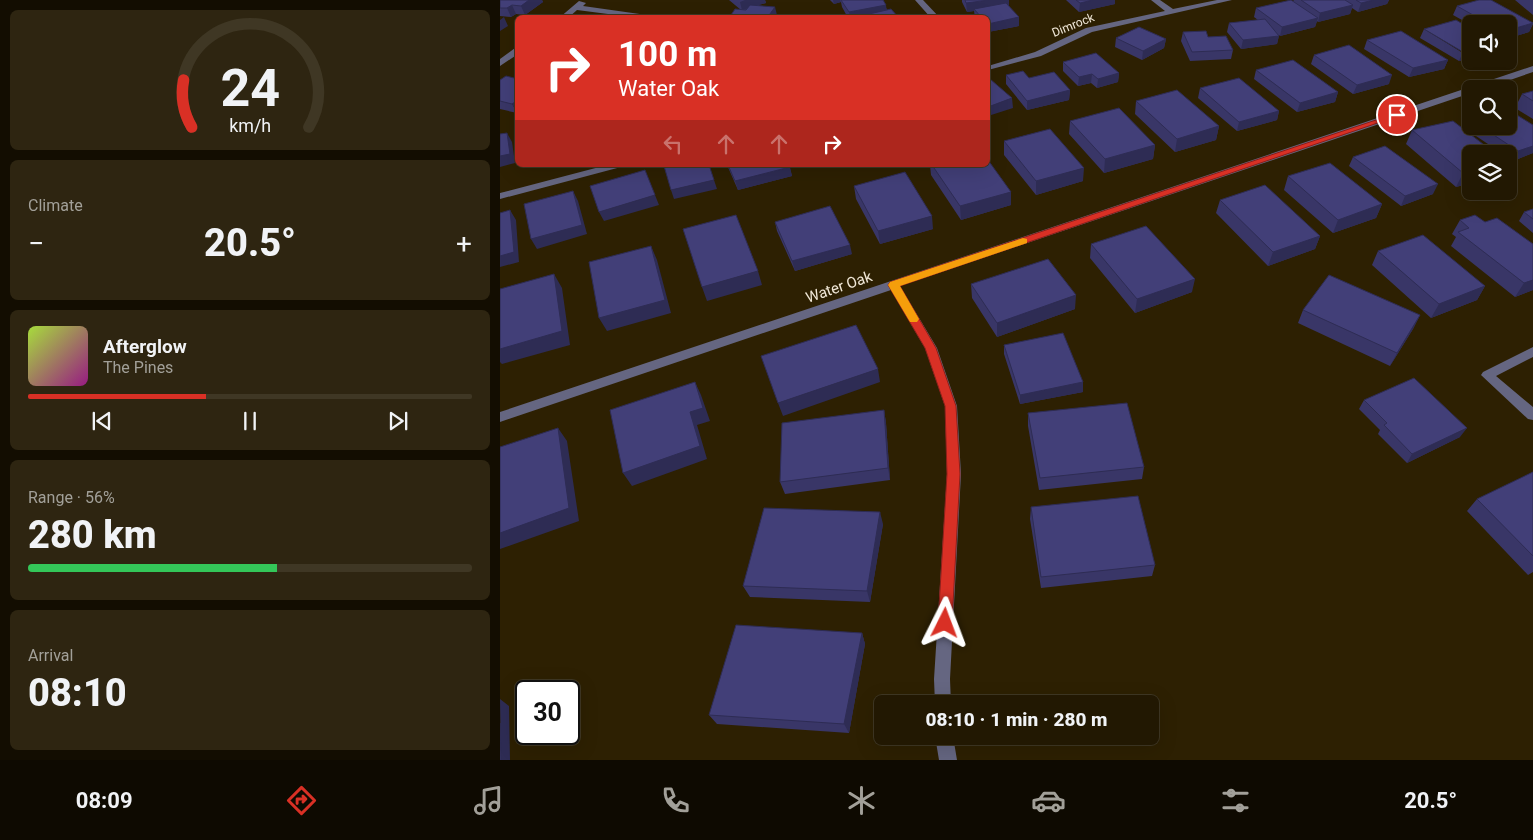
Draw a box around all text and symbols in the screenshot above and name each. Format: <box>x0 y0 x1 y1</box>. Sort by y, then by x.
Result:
street label: Dimrock <box>1050 10 1097 40</box>
map controls <box>1462 15 1517 200</box>
button: sound <box>1462 15 1517 70</box>
text: 100 m <box>618 34 717 75</box>
icon: right <box>535 35 600 100</box>
text: 24 <box>220 58 280 119</box>
text: Water Oak <box>618 76 719 101</box>
button: search <box>1462 80 1517 135</box>
pin <box>1376 94 1418 136</box>
icon: arrive <box>1383 101 1411 129</box>
text: km/h <box>229 115 271 136</box>
icon: left <box>659 130 687 158</box>
icon: ahead <box>712 130 740 158</box>
icon: ahead <box>765 130 793 158</box>
icon: right <box>818 130 846 158</box>
button: layers <box>1462 145 1517 200</box>
text: Climate <box>28 196 83 215</box>
text: 20.5° <box>204 221 296 265</box>
text: − <box>28 227 44 260</box>
text: + <box>456 227 472 260</box>
street label: Water Oak <box>803 267 875 307</box>
text: Afterglow <box>103 335 187 358</box>
text: The Pines <box>103 358 173 377</box>
icon: previous <box>88 407 116 435</box>
icon: pause <box>236 407 264 435</box>
icon: next <box>384 407 412 435</box>
text: Range · 56% <box>28 488 115 507</box>
text: 280 km <box>28 513 157 557</box>
position arrow <box>918 596 970 648</box>
text: Arrival <box>28 646 73 665</box>
text: 08:10 <box>28 671 127 715</box>
speed limit sign: 30 <box>515 680 580 745</box>
text: 08:10 · 1 min · 280 m <box>925 708 1108 731</box>
icon: directions <box>284 783 319 818</box>
icon: music <box>471 783 506 818</box>
icon: phone <box>658 783 693 818</box>
icon: climate <box>844 783 879 818</box>
icon: car <box>1031 783 1066 818</box>
icon: filters <box>1218 783 1253 818</box>
text: 08:09 <box>76 788 133 813</box>
text: 20.5° <box>1404 788 1457 813</box>

